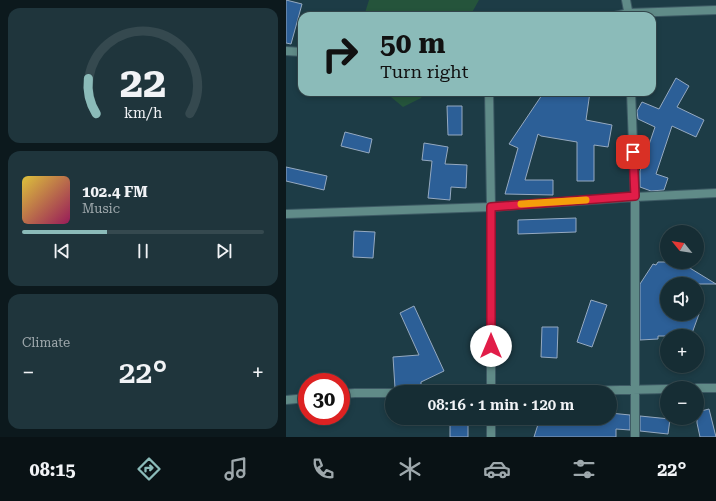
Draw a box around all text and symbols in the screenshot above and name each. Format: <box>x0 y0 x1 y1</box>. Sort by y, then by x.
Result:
text: 50 m <box>380 27 445 60</box>
icon: right <box>314 28 366 80</box>
text: 22 <box>120 57 166 106</box>
text: Turn right <box>380 61 468 82</box>
text: km/h <box>124 104 162 120</box>
pin <box>616 135 650 169</box>
icon: arrive <box>622 141 644 163</box>
text: 102.4 FM <box>82 183 148 201</box>
text: Music <box>82 201 120 216</box>
north arrow <box>660 225 704 269</box>
map controls <box>660 225 704 425</box>
icon: previous <box>51 240 73 262</box>
icon: pause <box>132 240 154 262</box>
icon: next <box>213 240 235 262</box>
button: sound <box>660 277 704 321</box>
position arrow <box>470 325 512 367</box>
button: + <box>660 329 704 373</box>
text: Climate <box>22 335 70 350</box>
text: 22° <box>119 355 167 390</box>
text: − <box>22 360 34 385</box>
text: + <box>252 360 264 385</box>
speed limit sign: 30 <box>298 373 350 425</box>
button: − <box>660 381 704 425</box>
text: 08:16 · 1 min · 120 m <box>428 396 574 414</box>
icon: directions <box>135 455 163 483</box>
icon: music <box>222 455 250 483</box>
icon: phone <box>309 455 337 483</box>
icon: climate <box>396 455 424 483</box>
icon: car <box>483 455 511 483</box>
icon: filters <box>570 455 598 483</box>
text: 08:15 <box>30 459 76 480</box>
text: 22° <box>657 459 686 480</box>

